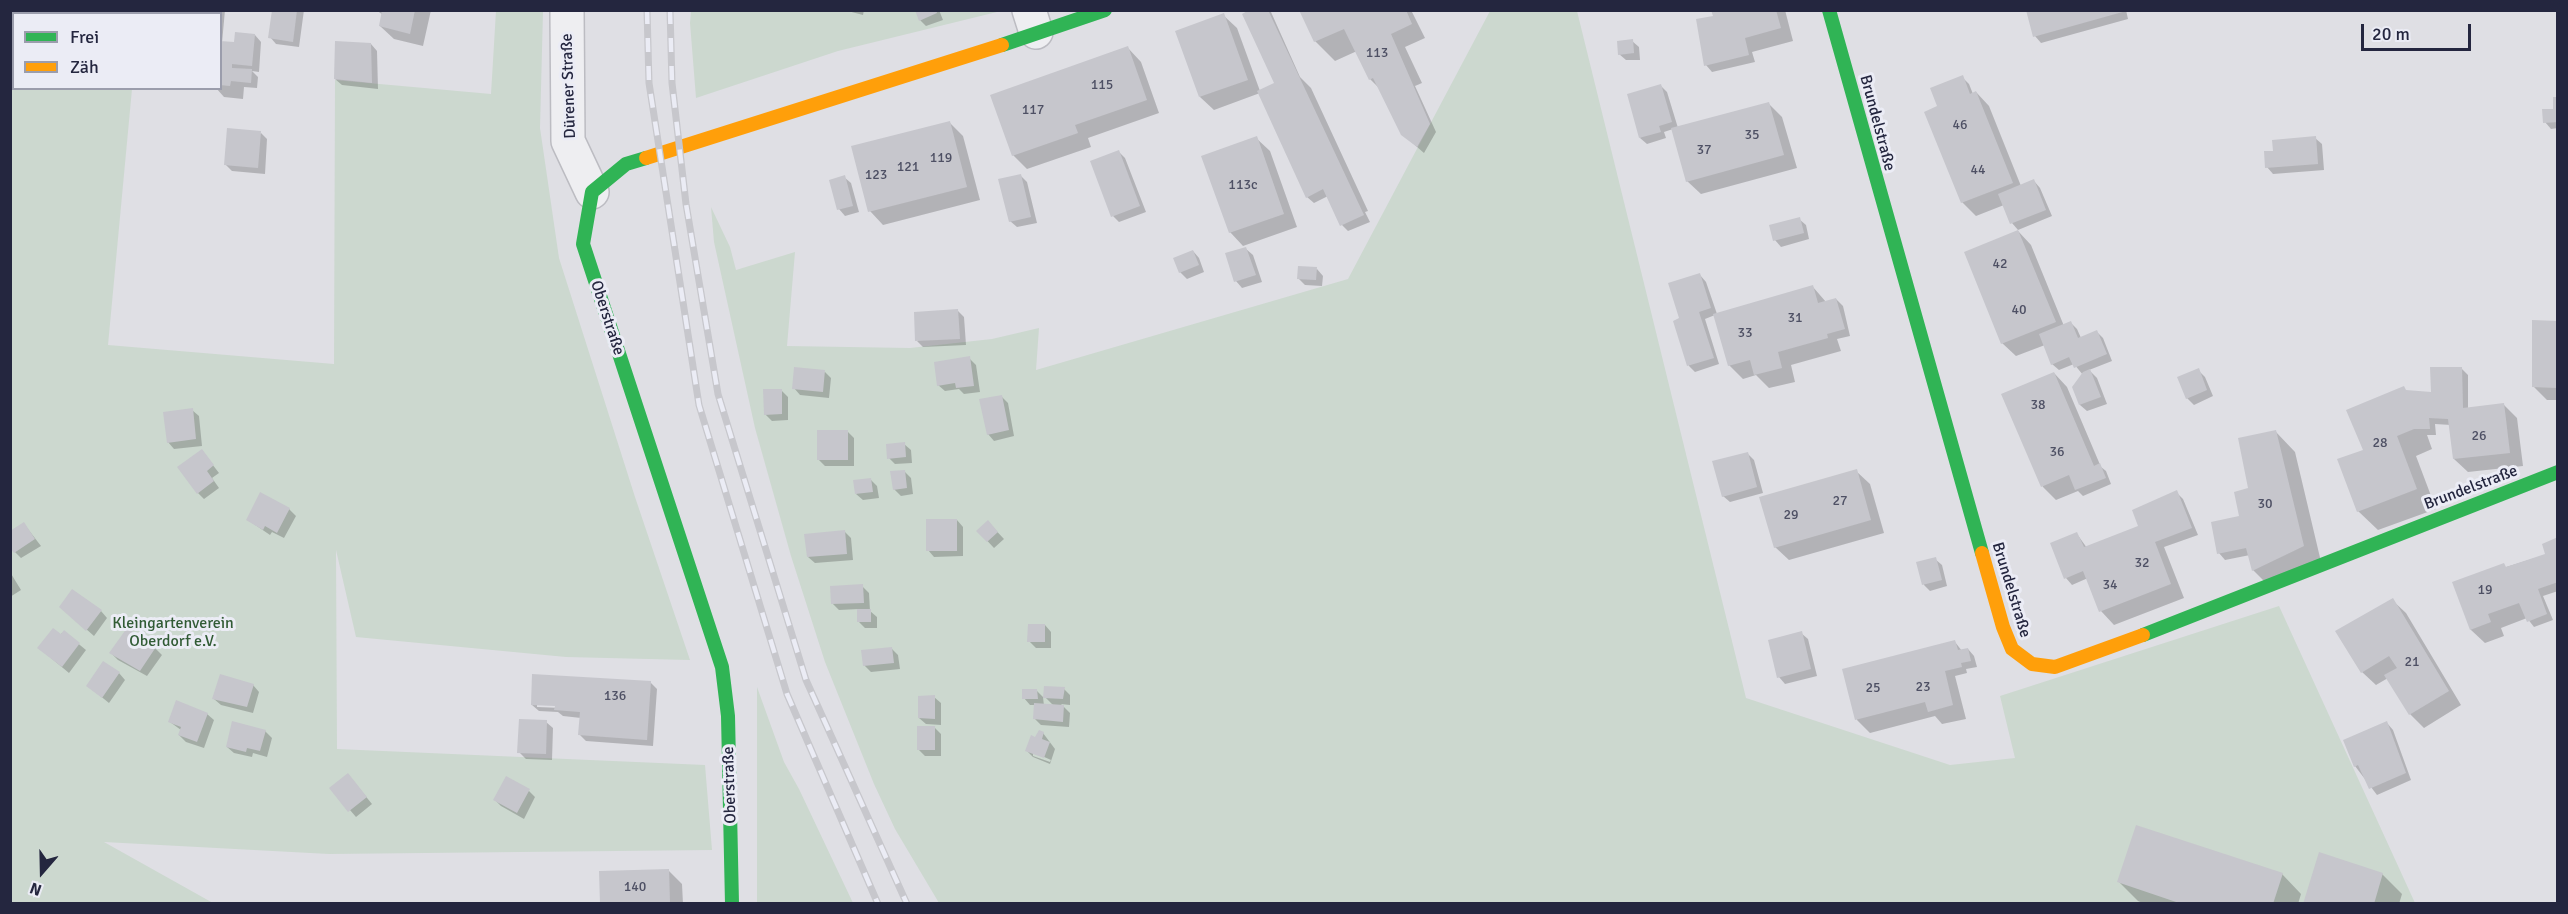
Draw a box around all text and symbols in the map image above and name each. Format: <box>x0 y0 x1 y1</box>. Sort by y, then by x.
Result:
legend <box>12 12 222 90</box>
scale bar <box>2364 12 2474 50</box>
text: 20 m <box>2372 23 2410 45</box>
text: Frei <box>70 26 99 48</box>
street label: Dürener Straße <box>558 33 580 139</box>
house number: 113 <box>1366 45 1388 61</box>
text: Zäh <box>70 56 99 78</box>
street label: Brundelstraße <box>1855 73 1899 173</box>
house number: 115 <box>1091 77 1113 93</box>
house number: 117 <box>1022 102 1044 118</box>
house number: 46 <box>1952 117 1968 133</box>
house number: 35 <box>1744 127 1760 143</box>
house number: 37 <box>1696 142 1712 158</box>
house number: 119 <box>930 150 952 166</box>
house number: 121 <box>897 159 919 175</box>
house number: 44 <box>1970 162 1986 178</box>
house number: 123 <box>865 167 887 183</box>
house number: 113c <box>1228 177 1258 193</box>
house number: 42 <box>1992 256 2008 272</box>
street label: Oberstraße <box>586 278 628 358</box>
house number: 40 <box>2011 302 2027 318</box>
house number: 31 <box>1787 310 1803 326</box>
house number: 33 <box>1737 325 1753 341</box>
house number: 38 <box>2030 397 2046 413</box>
house number: 26 <box>2471 428 2487 444</box>
house number: 28 <box>2372 435 2388 451</box>
house number: 36 <box>2049 444 2065 460</box>
street label: Brundelstraße <box>2422 461 2520 515</box>
house number: 27 <box>1832 493 1848 509</box>
house number: 30 <box>2257 496 2273 512</box>
house number: 29 <box>1783 507 1799 523</box>
street label: Brundelstraße <box>1987 540 2035 640</box>
house number: 32 <box>2134 555 2150 571</box>
house number: 34 <box>2102 577 2118 593</box>
house number: 19 <box>2477 582 2493 598</box>
park label: Kleingartenverein Oberdorf e.V. <box>112 614 234 652</box>
house number: 21 <box>2404 654 2420 670</box>
house number: 23 <box>1915 679 1931 695</box>
house number: 25 <box>1865 680 1881 696</box>
house number: 136 <box>604 688 626 704</box>
street label: Oberstraße <box>719 746 741 824</box>
north arrow <box>12 842 72 902</box>
text: N <box>27 878 45 900</box>
house number: 140 <box>624 879 646 895</box>

